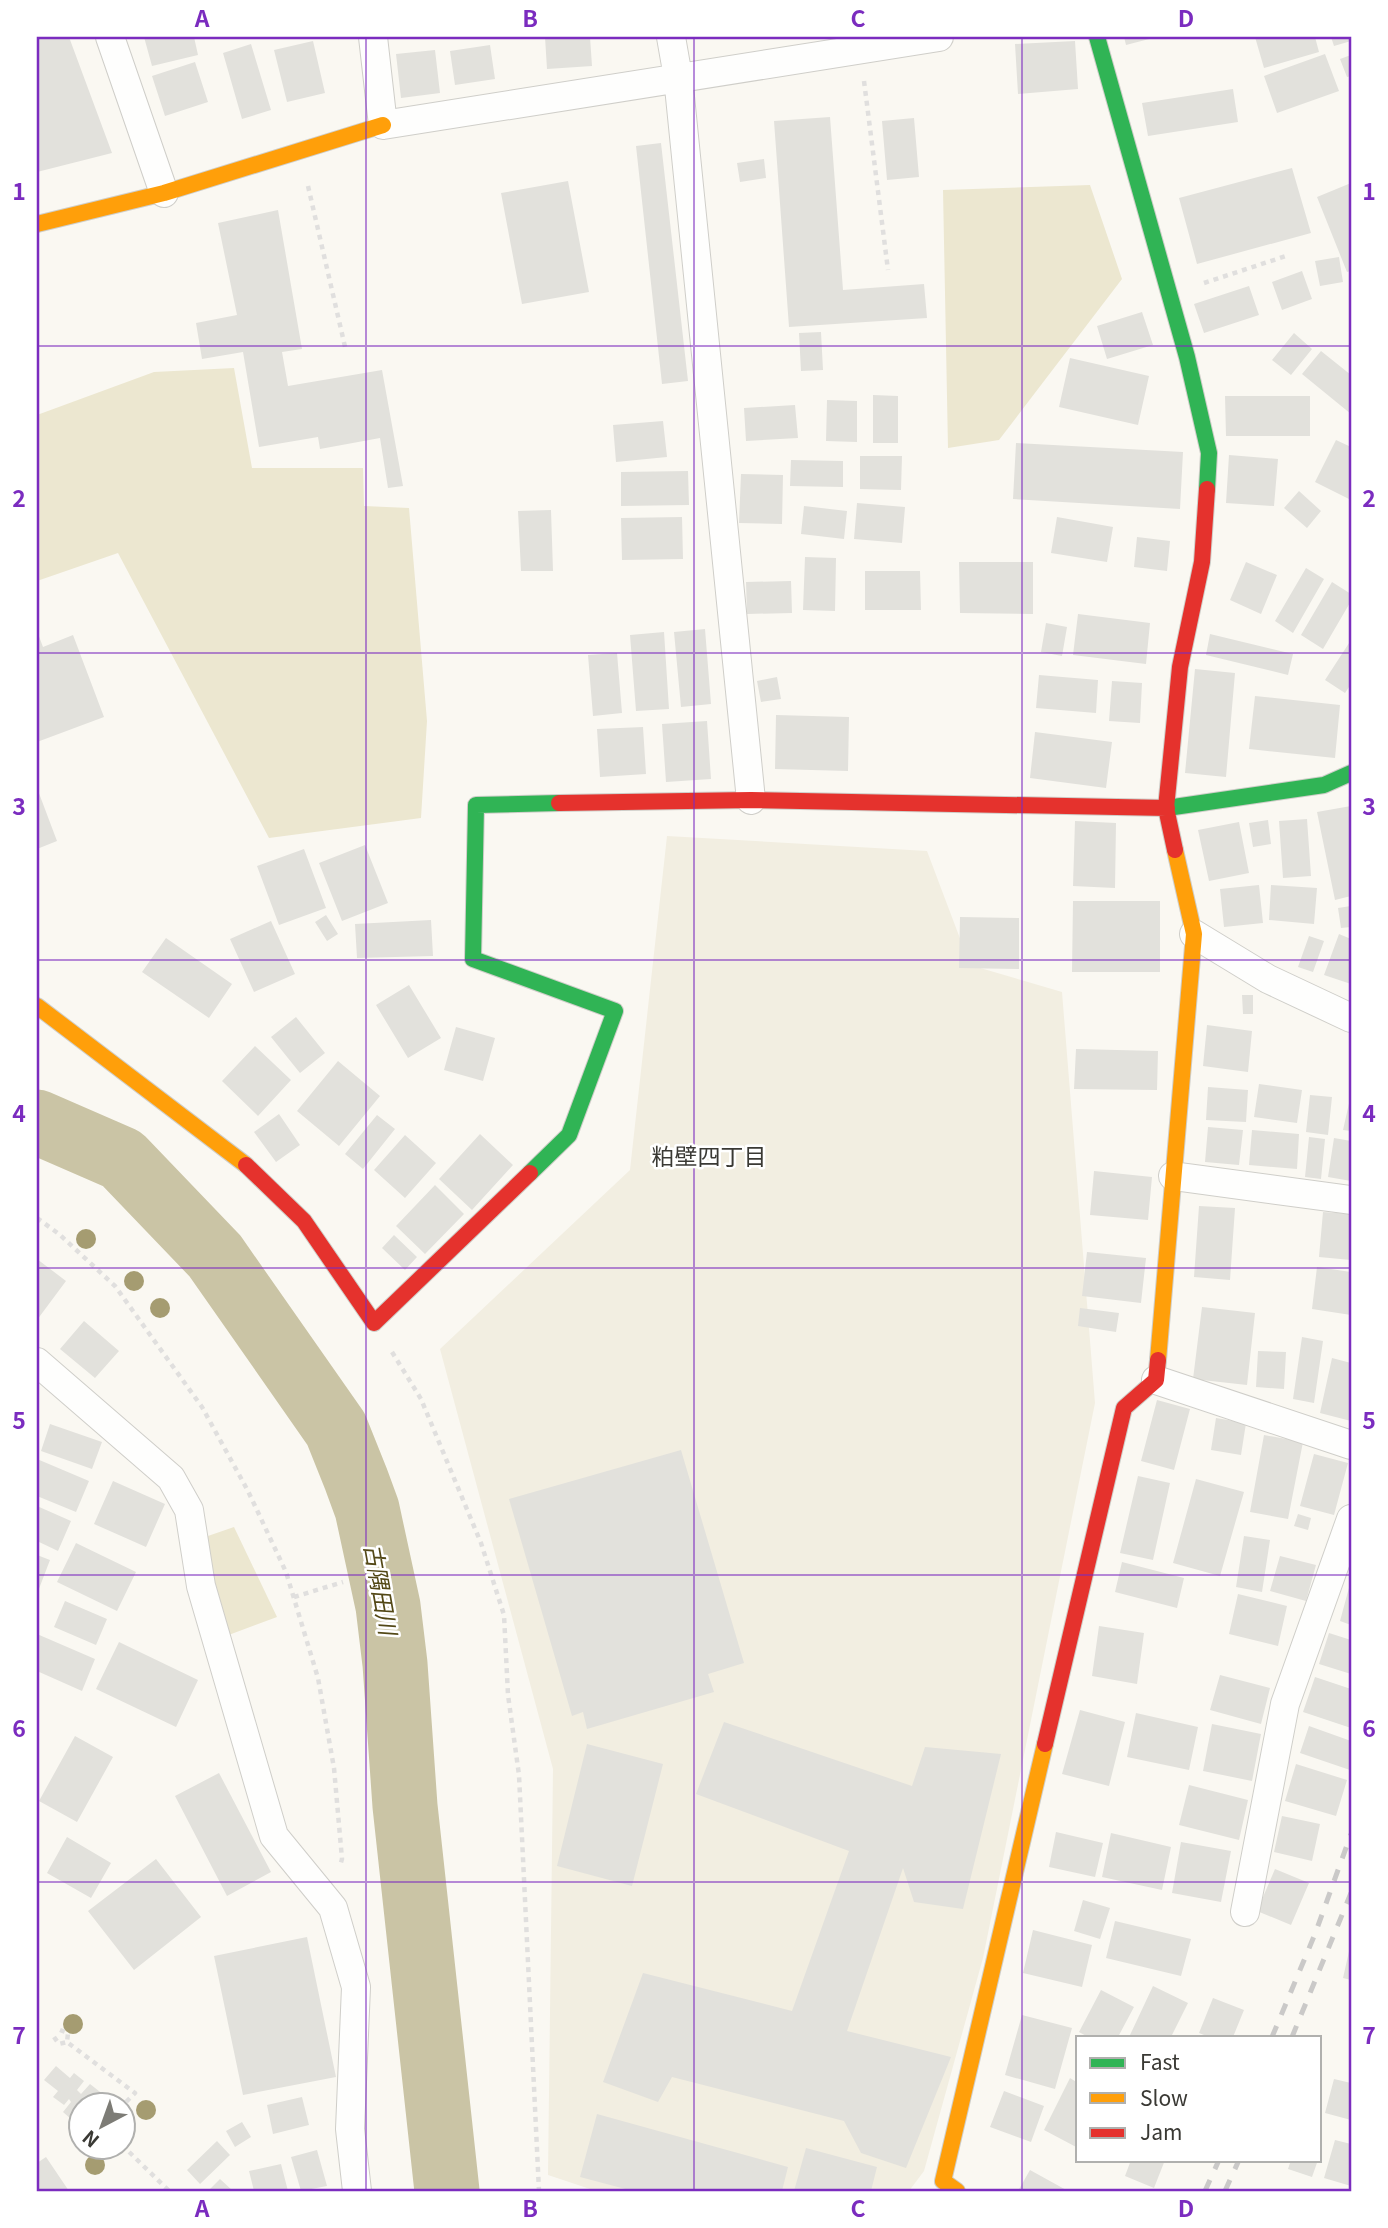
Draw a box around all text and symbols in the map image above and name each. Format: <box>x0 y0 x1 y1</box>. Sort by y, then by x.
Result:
text: A <box>194 0 210 34</box>
text: B <box>522 0 538 34</box>
text: C <box>850 0 866 34</box>
text: D <box>1178 0 1194 34</box>
text: 1 <box>12 173 26 207</box>
text: 1 <box>1362 173 1376 207</box>
text: 2 <box>12 480 26 514</box>
text: 2 <box>1362 480 1376 514</box>
text: 3 <box>12 788 26 822</box>
text: 3 <box>1362 788 1376 822</box>
text: 4 <box>12 1095 26 1129</box>
text: 4 <box>1362 1095 1376 1129</box>
district label: 粕壁四丁目 <box>652 1138 767 1172</box>
text: 5 <box>12 1402 26 1436</box>
text: 5 <box>1362 1402 1376 1436</box>
water label: 古隅田川 <box>357 1541 407 1640</box>
text: 6 <box>12 1710 26 1744</box>
text: 6 <box>1362 1710 1376 1744</box>
text: 7 <box>12 2017 26 2051</box>
text: 7 <box>1362 2017 1376 2051</box>
legend <box>1076 2036 1322 2162</box>
text: Fast <box>1140 2046 1180 2076</box>
text: Slow <box>1140 2082 1188 2112</box>
north arrow <box>66 2092 136 2162</box>
text: Jam <box>1140 2116 1183 2146</box>
text: N <box>76 2125 104 2155</box>
text: A <box>194 2190 210 2224</box>
text: B <box>522 2190 538 2224</box>
text: C <box>850 2190 866 2224</box>
text: D <box>1178 2190 1194 2224</box>

